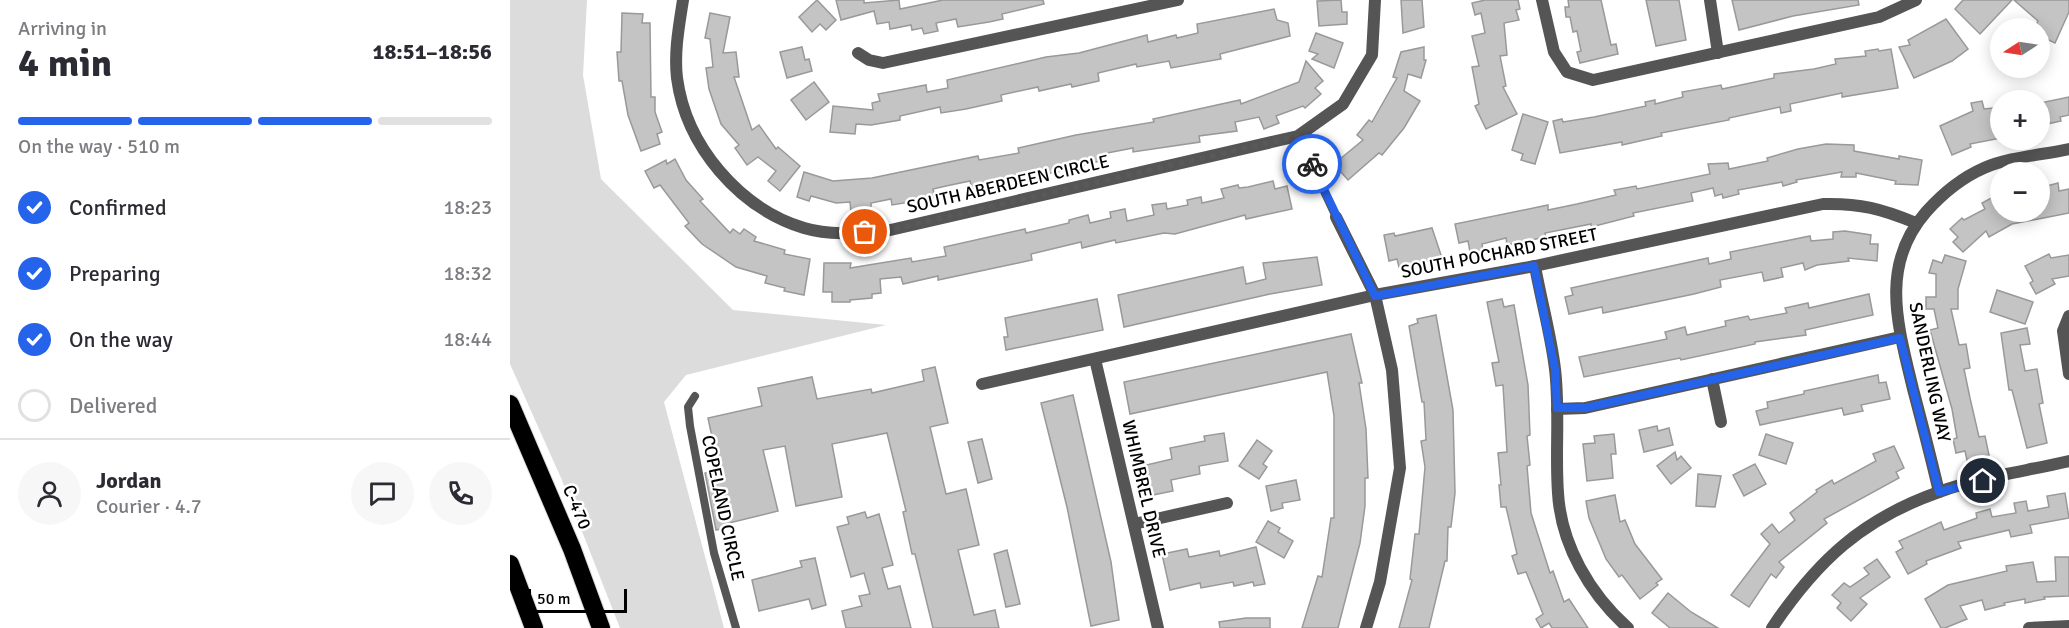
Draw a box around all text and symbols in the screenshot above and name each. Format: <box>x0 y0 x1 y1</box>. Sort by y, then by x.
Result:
text: Arriving in <box>18 16 107 41</box>
north arrow <box>1990 18 2050 78</box>
map controls <box>1990 18 2050 222</box>
text: 18:51–18:56 <box>373 38 492 65</box>
text: 4 min <box>18 39 112 87</box>
button: + <box>1990 90 2050 150</box>
text: On the way · 510 m <box>18 134 180 159</box>
courier <box>1282 134 1342 194</box>
icon: bike <box>1296 148 1329 181</box>
street label: SOUTH ABERDEEN CIRCLE <box>905 150 1111 218</box>
button: − <box>1990 162 2050 222</box>
icon: check <box>18 191 51 224</box>
text: Confirmed <box>69 194 167 221</box>
text: 18:23 <box>443 195 492 220</box>
pin <box>839 206 890 257</box>
icon: bag <box>848 215 881 248</box>
street label: SOUTH POCHARD STREET <box>1399 223 1599 283</box>
icon: check <box>18 257 51 290</box>
text: Preparing <box>69 260 161 287</box>
text: 18:32 <box>443 261 492 286</box>
street label: SANDERLING WAY <box>1904 300 1956 444</box>
icon: check <box>18 323 51 356</box>
text: On the way <box>69 326 173 353</box>
text: 18:44 <box>443 327 492 352</box>
text: Delivered <box>69 392 157 419</box>
street label: WHIMBREL DRIVE <box>1117 418 1171 560</box>
street label: COPELAND CIRCLE <box>697 433 749 583</box>
pin <box>1957 455 2008 506</box>
button: person <box>18 462 81 525</box>
button: chat <box>351 462 414 525</box>
button: phone <box>429 462 492 525</box>
icon: home <box>1966 464 1999 497</box>
text: Jordan <box>96 467 162 494</box>
street label: C-470 <box>558 481 596 533</box>
text: Courier · 4.7 <box>96 494 202 519</box>
scale bar <box>528 586 627 614</box>
text: 50 m <box>537 589 571 609</box>

